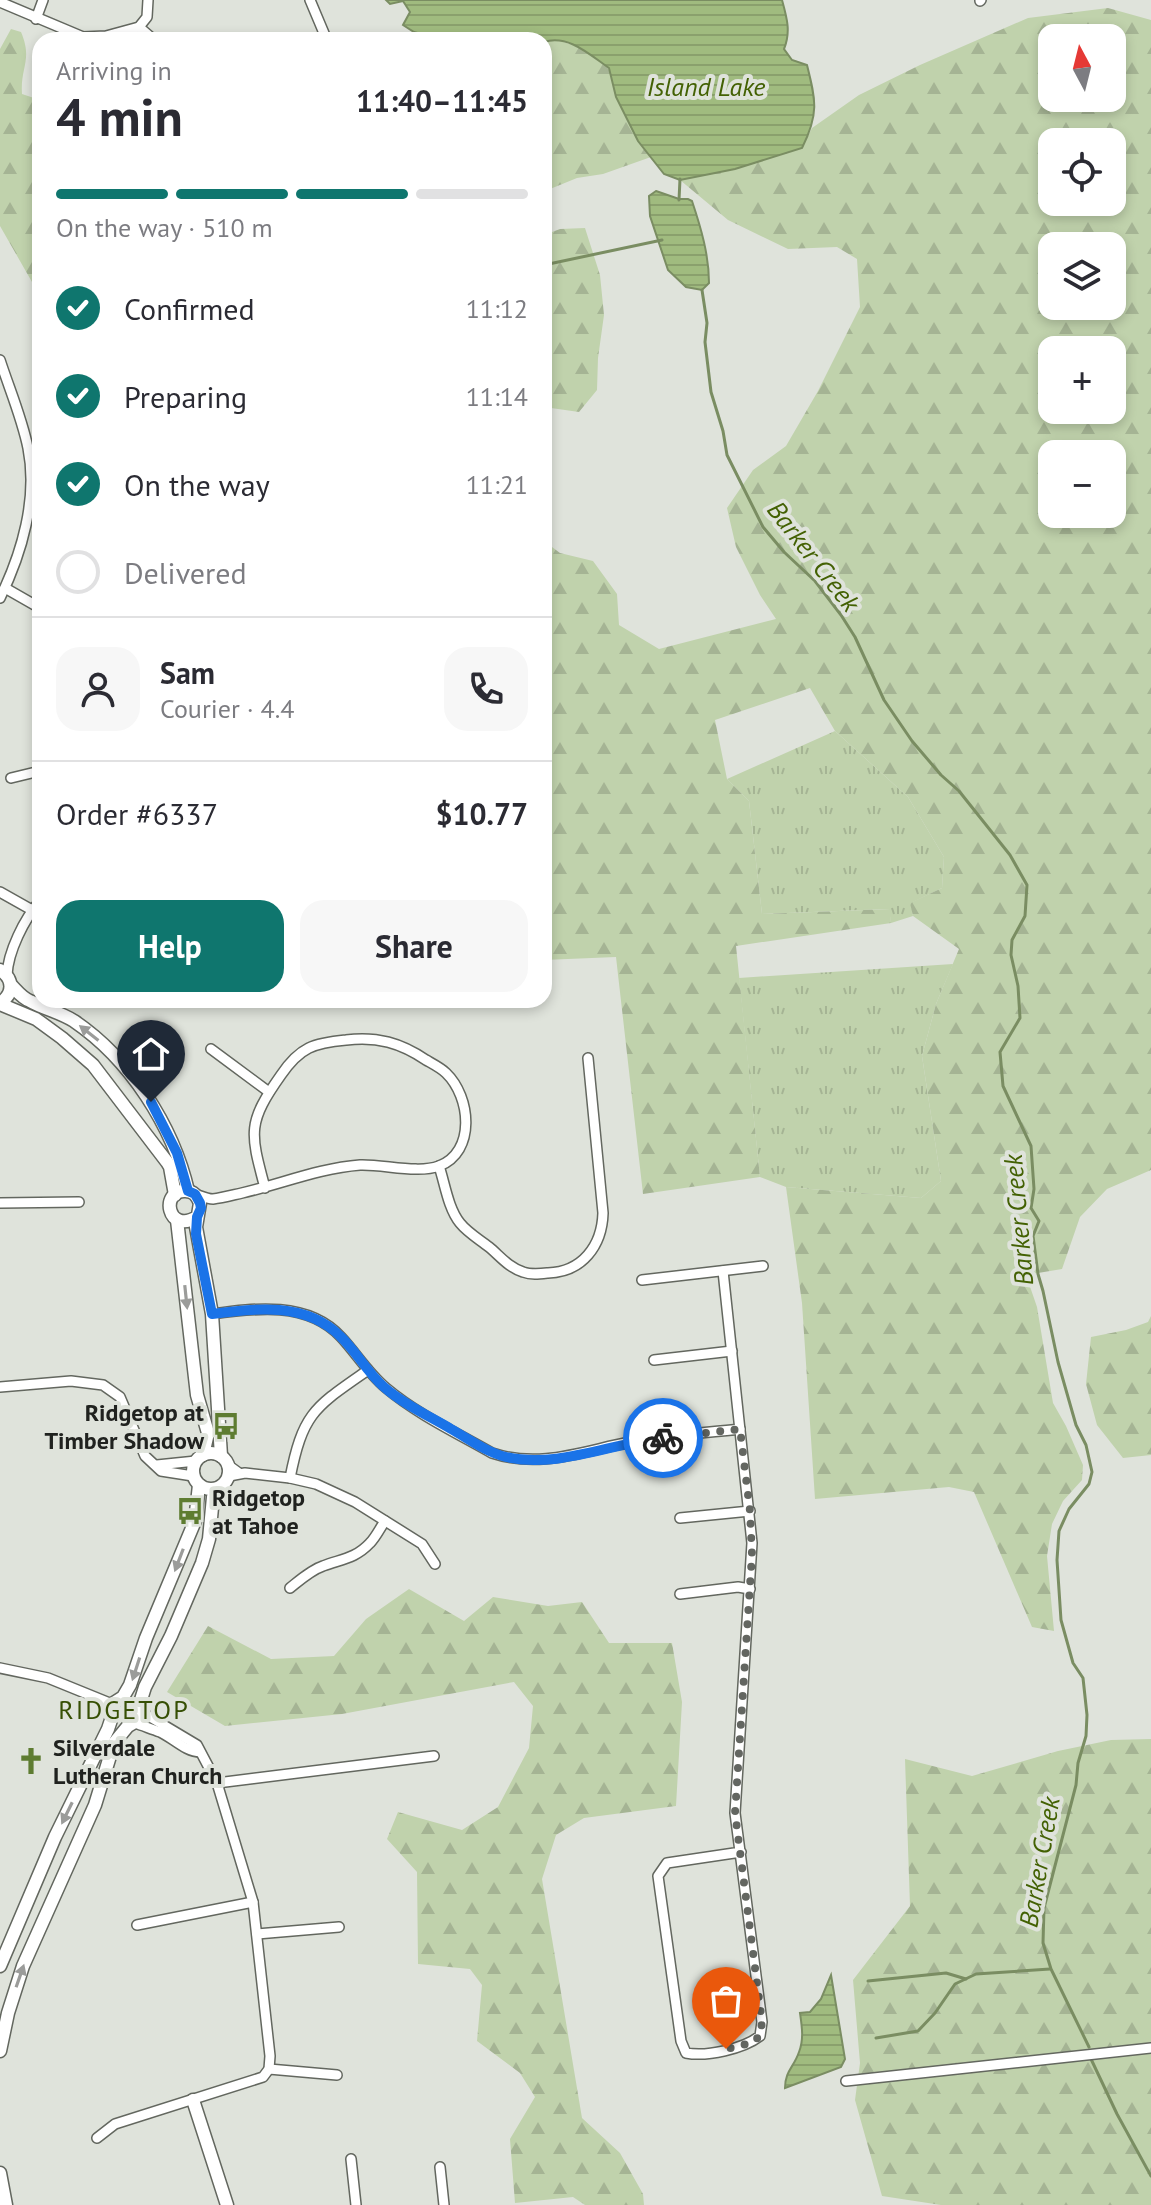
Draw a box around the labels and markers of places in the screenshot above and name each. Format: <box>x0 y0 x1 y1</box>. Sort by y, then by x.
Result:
pin <box>117 1020 185 1102</box>
place label: Ridgetop at Timber Shadow <box>44 1397 205 1456</box>
bus stop icon: Ridgetop at Timber Shadow <box>211 1411 241 1441</box>
place label: Ridgetop at Tahoe <box>212 1482 305 1541</box>
bus stop icon: Ridgetop at Tahoe <box>175 1496 205 1526</box>
place label: Silverdale Lutheran Church <box>53 1732 222 1791</box>
church icon: Silverdale Lutheran Church <box>16 1746 46 1776</box>
pin <box>692 1967 760 2049</box>

